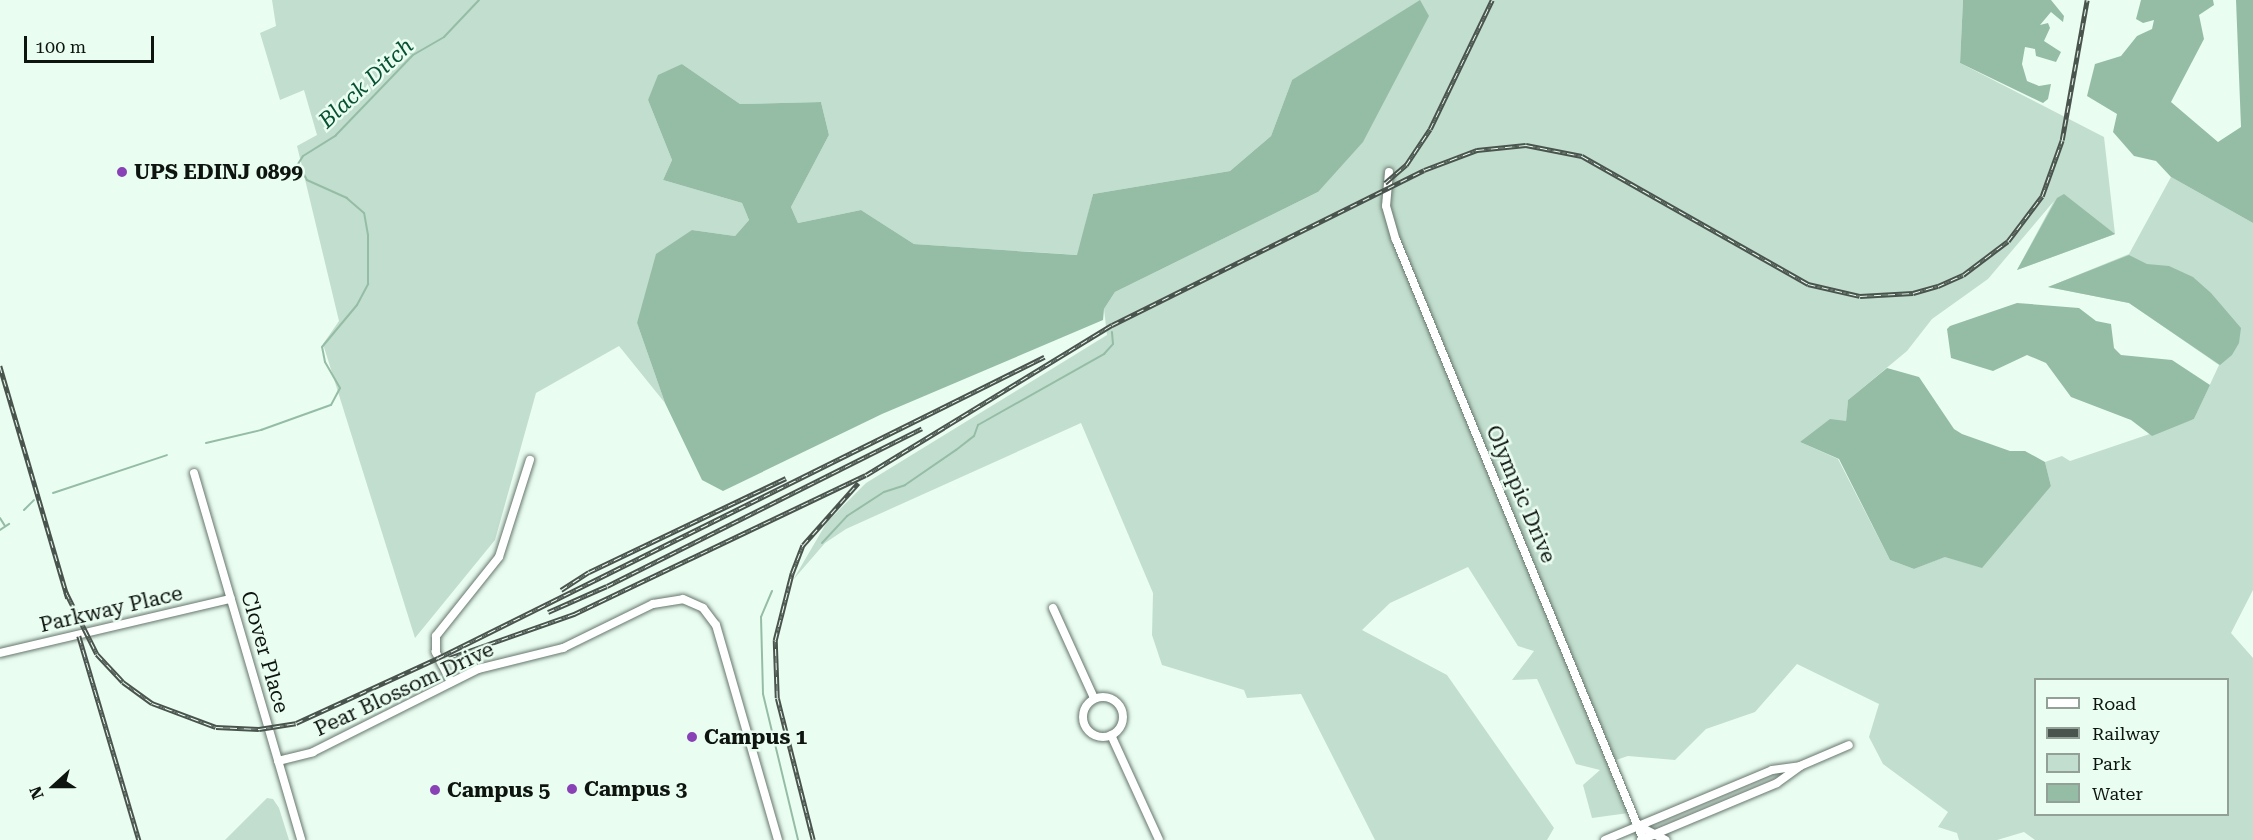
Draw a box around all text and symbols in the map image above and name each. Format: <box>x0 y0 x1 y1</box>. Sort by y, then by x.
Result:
scale bar <box>27 24 158 62</box>
water label: Black Ditch <box>313 32 419 134</box>
text: 100 m <box>35 36 86 57</box>
place label: UPS EDINJ 0899 <box>134 159 303 185</box>
marker: UPS EDINJ 0899 <box>115 165 129 179</box>
street label: Olympic Drive <box>1481 421 1561 567</box>
street label: Parkway Place <box>37 580 185 638</box>
street label: Clover Place <box>236 588 294 716</box>
street label: Pear Blossom Drive <box>310 636 498 742</box>
legend <box>2034 678 2229 816</box>
text: Road <box>2092 693 2136 714</box>
text: Railway <box>2092 723 2160 744</box>
place label: Campus 1 <box>704 724 807 750</box>
marker: Campus 1 <box>685 730 699 744</box>
text: Park <box>2092 753 2132 774</box>
north arrow <box>24 756 84 816</box>
place label: Campus 3 <box>584 776 687 802</box>
place label: Campus 5 <box>447 777 550 803</box>
marker: Campus 3 <box>565 782 579 796</box>
text: N <box>26 783 48 802</box>
marker: Campus 5 <box>428 783 442 797</box>
text: Water <box>2092 783 2143 804</box>

